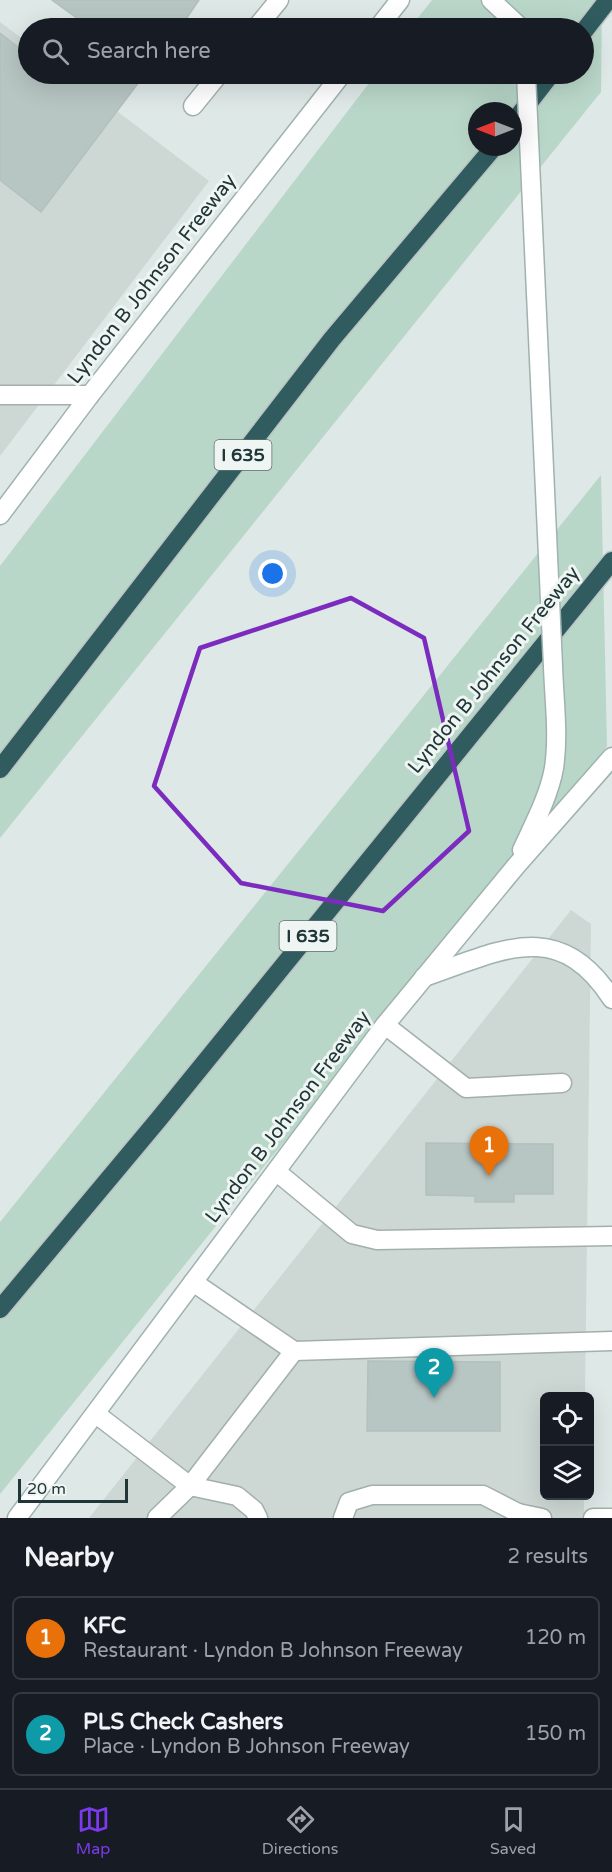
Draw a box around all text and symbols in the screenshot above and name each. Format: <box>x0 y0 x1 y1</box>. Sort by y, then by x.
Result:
search box <box>18 18 594 84</box>
icon: search <box>39 35 72 68</box>
text: Search here <box>87 38 211 64</box>
north arrow <box>468 102 522 156</box>
street label: Lyndon B Johnson Freeway <box>63 169 242 389</box>
road number: I 635 <box>214 440 272 470</box>
your location <box>258 559 287 588</box>
street label: Lyndon B Johnson Freeway <box>403 561 585 778</box>
road number: I 635 <box>280 921 336 951</box>
street label: Lyndon B Johnson Freeway <box>200 1006 376 1228</box>
pin: 1 <box>470 1126 508 1176</box>
pin: 2 <box>414 1348 454 1398</box>
map controls <box>540 1392 594 1500</box>
button: locate <box>540 1392 594 1446</box>
button: layers <box>540 1446 594 1500</box>
scale bar <box>18 1476 128 1504</box>
text: 20 m <box>27 1479 66 1499</box>
text: Nearby <box>24 1542 114 1573</box>
text: 2 results <box>508 1545 588 1569</box>
text: KFC <box>83 1613 126 1639</box>
text: 1 <box>39 1626 52 1650</box>
text: 120 m <box>525 1626 586 1650</box>
text: Restaurant · Lyndon B Johnson Freeway <box>83 1639 463 1663</box>
text: PLS Check Cashers <box>83 1709 283 1735</box>
text: 2 <box>39 1722 52 1746</box>
text: 150 m <box>525 1722 586 1746</box>
text: Place · Lyndon B Johnson Freeway <box>83 1735 410 1759</box>
tab: Map <box>76 1803 110 1859</box>
tab: Directions <box>262 1803 338 1859</box>
tab: Saved <box>490 1803 536 1859</box>

